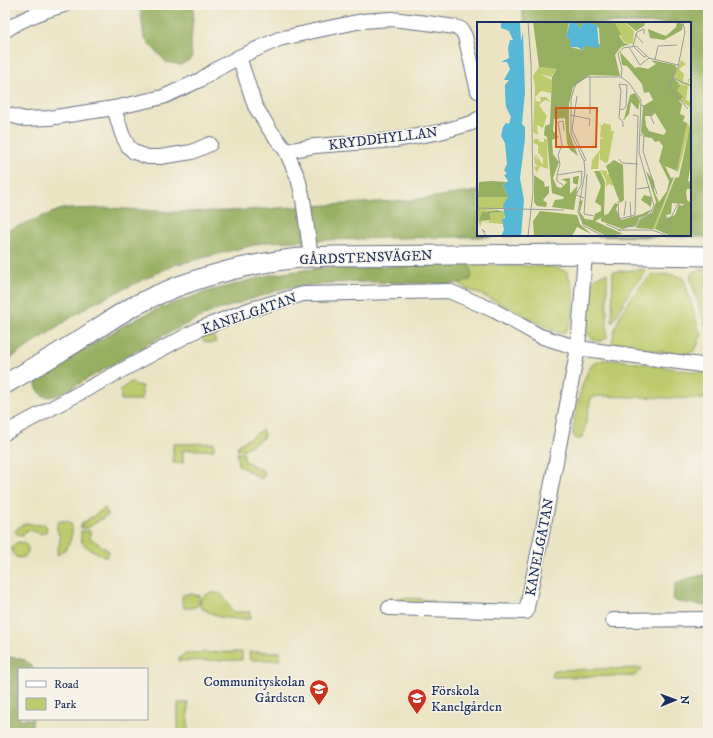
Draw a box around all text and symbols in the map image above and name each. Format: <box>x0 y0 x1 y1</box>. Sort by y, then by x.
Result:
inset map <box>477 22 691 236</box>
street label: KRYDDHYLLAN <box>327 123 439 155</box>
street label: GÅRDSTENSVÄGEN <box>299 247 433 269</box>
street label: KANELGATAN <box>199 289 300 339</box>
street label: KANELGATAN <box>522 496 558 598</box>
legend <box>18 668 148 720</box>
place label: Communityskolan Gårdsten <box>203 673 306 707</box>
text: Road <box>54 677 79 692</box>
school or university icon: Communityskolan Gårdsten <box>308 678 330 706</box>
north arrow <box>655 680 695 720</box>
place label: Förskola Kanelgården <box>431 682 503 716</box>
school or university icon: Förskola Kanelgården <box>406 687 428 715</box>
text: N <box>677 695 691 704</box>
text: Park <box>54 697 76 712</box>

